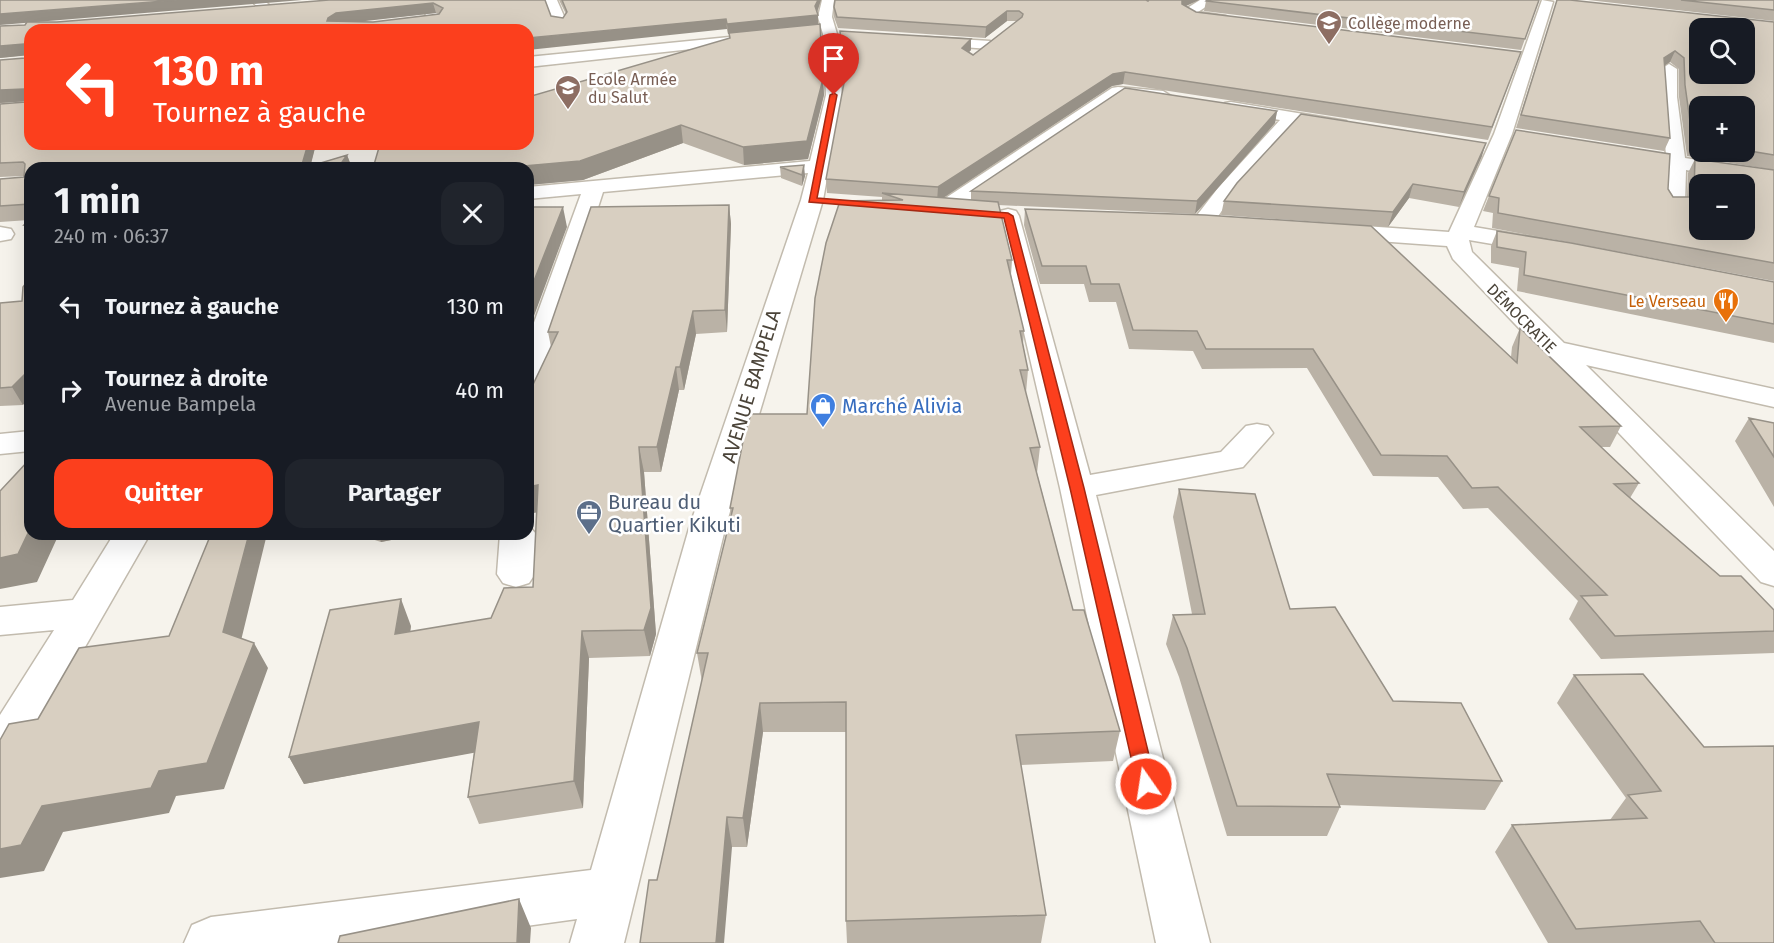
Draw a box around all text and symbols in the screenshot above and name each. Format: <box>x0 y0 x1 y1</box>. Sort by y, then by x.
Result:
school or university icon: Collège moderne <box>1314 8 1344 46</box>
place label: Collège moderne <box>1348 14 1471 33</box>
map controls <box>1689 18 1755 240</box>
button: search <box>1689 18 1755 84</box>
pin <box>808 33 859 95</box>
icon: arrive <box>817 42 850 75</box>
text: 130 m <box>153 46 264 96</box>
icon: left <box>54 48 132 126</box>
place label: Ecole Armée du Salut <box>588 70 677 107</box>
school or university icon: Ecole Armée du Salut <box>553 73 583 111</box>
button: + <box>1689 96 1755 162</box>
text: Tournez à gauche <box>153 97 366 129</box>
button: − <box>1689 174 1755 240</box>
text: 1 min <box>54 179 141 223</box>
button: close <box>441 182 504 245</box>
text: 240 m · 06:37 <box>54 224 169 248</box>
street label: DÉMOCRATIE <box>1483 279 1561 357</box>
restaurant icon: Le Verseau <box>1711 286 1741 324</box>
icon: left <box>54 290 87 323</box>
place label: Le Verseau <box>1628 292 1706 311</box>
text: Tournez à gauche <box>105 293 279 320</box>
text: 130 m <box>447 293 504 320</box>
street label: AVENUE BAMPELA <box>716 306 786 465</box>
text: Tournez à droite <box>105 365 268 392</box>
icon: right <box>54 374 87 407</box>
text: 40 m <box>455 377 504 404</box>
shop icon: Marché Alivia <box>808 391 838 429</box>
text: Avenue Bampela <box>105 392 256 416</box>
place label: Marché Alivia <box>842 394 962 418</box>
button: Quitter <box>54 459 273 528</box>
button: Partager <box>285 459 504 528</box>
place label: Bureau du Quartier Kikuti <box>608 490 741 537</box>
office icon: Bureau du Quartier Kikuti <box>574 498 604 536</box>
position arrow <box>1114 752 1178 816</box>

